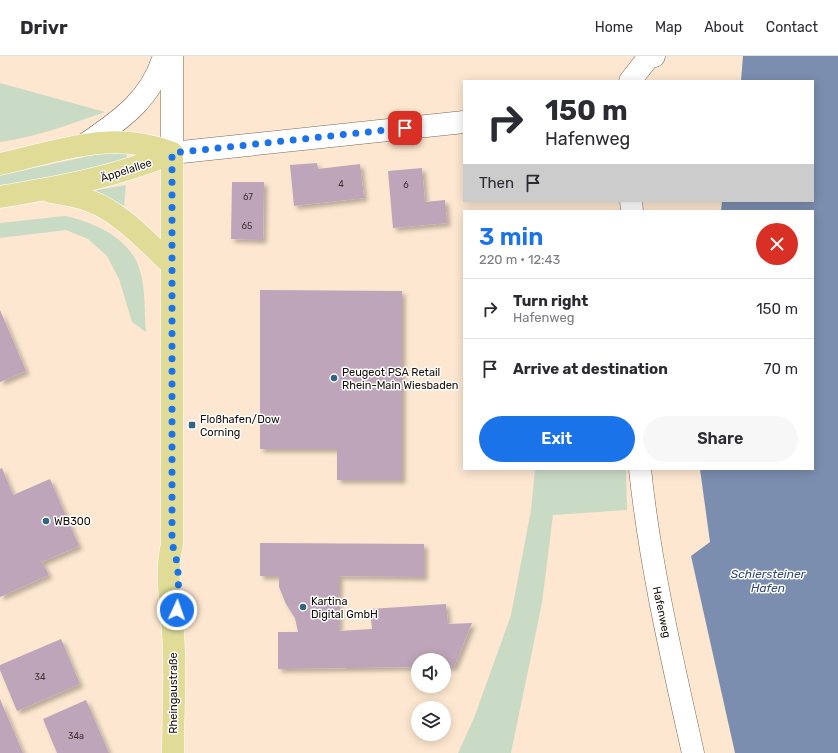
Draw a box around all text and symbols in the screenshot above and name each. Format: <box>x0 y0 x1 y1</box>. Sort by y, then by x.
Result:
text: Drivr <box>20 16 68 39</box>
text: Home <box>595 19 633 36</box>
text: Map <box>655 19 682 36</box>
text: About <box>704 19 744 36</box>
text: Contact <box>766 19 818 36</box>
text: 150 m <box>545 94 628 127</box>
icon: right <box>479 96 531 148</box>
pin <box>388 111 422 145</box>
icon: arrive <box>394 117 416 139</box>
text: Hafenweg <box>545 128 630 150</box>
street label: Äppelallee <box>99 156 153 185</box>
icon: arrive <box>522 172 544 194</box>
text: Then <box>479 174 514 192</box>
house number: 4 <box>338 179 344 189</box>
house number: 6 <box>403 180 409 190</box>
house number: 67 <box>243 192 253 202</box>
house number: 65 <box>242 221 252 231</box>
text: 3 min <box>479 223 543 251</box>
button: close <box>756 223 798 265</box>
text: 220 m · 12:43 <box>479 252 560 267</box>
text: Turn right <box>513 292 588 310</box>
icon: right <box>479 298 501 320</box>
text: 150 m <box>756 300 798 318</box>
text: Hafenweg <box>513 310 575 325</box>
icon: arrive <box>479 358 501 380</box>
text: Arrive at destination <box>513 360 668 378</box>
text: 70 m <box>764 360 798 378</box>
place label: Peugeot PSA Retail Rhein-Main Wiesbaden <box>342 366 459 392</box>
marker: Peugeot PSA Retail Rhein-Main Wiesbaden <box>329 373 339 383</box>
place label: Floßhafen/Dow Corning <box>200 413 280 439</box>
button: Exit <box>479 416 635 462</box>
button: Share <box>643 416 798 462</box>
marker: Floßhafen/Dow Corning <box>187 420 197 430</box>
place label: WB300 <box>54 515 91 528</box>
marker: WB300 <box>41 516 51 526</box>
water label: Schiersteiner Hafen <box>731 567 806 595</box>
street label: Hafenweg <box>650 585 673 639</box>
position arrow <box>156 589 198 631</box>
place label: Kartina Digital GmbH <box>311 595 378 621</box>
marker: Kartina Digital GmbH <box>298 602 308 612</box>
street label: Rheingaustraße <box>167 652 180 734</box>
map controls <box>411 653 451 741</box>
button: sound <box>411 653 451 693</box>
house number: 34 <box>35 672 46 682</box>
button: layers <box>411 701 451 741</box>
house number: 34a <box>68 731 84 741</box>

